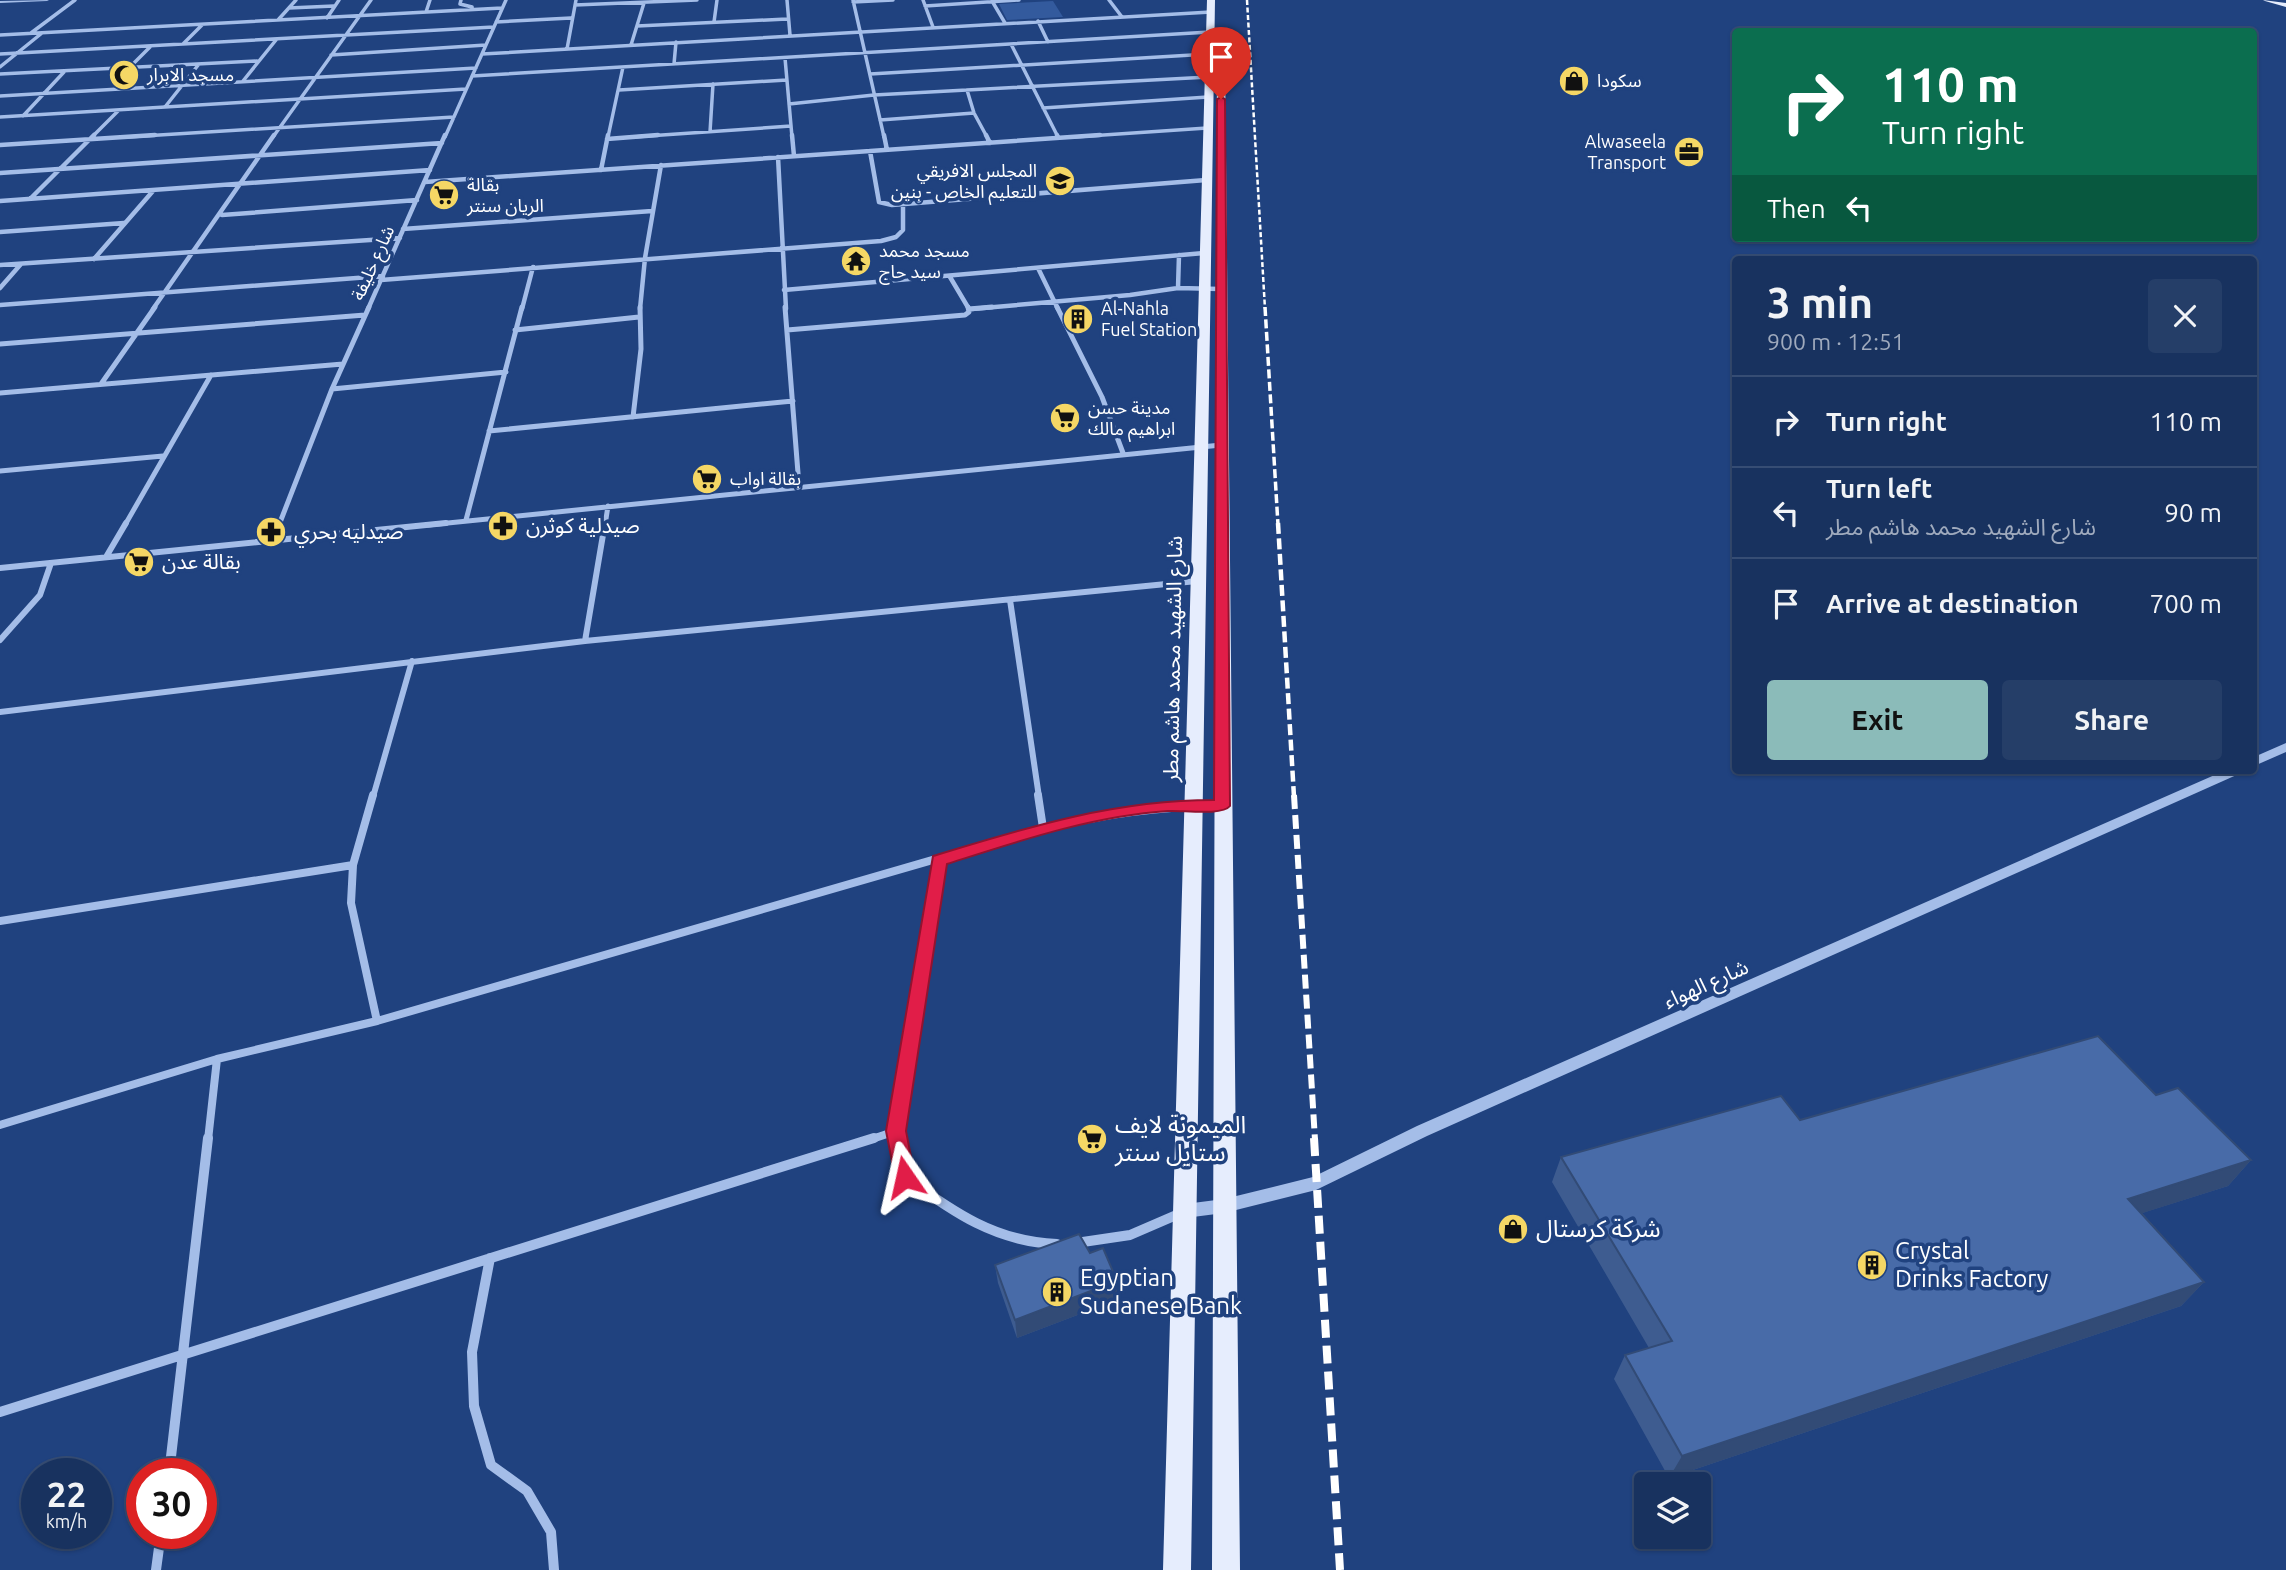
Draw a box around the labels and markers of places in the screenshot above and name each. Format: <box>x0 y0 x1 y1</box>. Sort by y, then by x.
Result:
pin <box>1191 27 1251 99</box>
mosque icon: مسجد الابرار <box>107 58 141 92</box>
place label: مسجد الابرار <box>146 64 234 86</box>
shop icon: سكودا <box>1557 64 1591 98</box>
place label: سكودا <box>1597 70 1642 92</box>
place label: Alwaseela Transport <box>1585 131 1666 172</box>
office icon: Alwaseela Transport <box>1672 135 1706 169</box>
place label: المجلس الافريقي للتعليم الخاص - بنين <box>891 160 1037 205</box>
school or university icon: المجلس الافريقي للتعليم الخاص - بنين <box>1043 164 1077 198</box>
place label: بقالة الريان سنتر <box>466 174 544 217</box>
supermarket icon: بقالة الريان سنتر <box>427 178 461 212</box>
place label: مسجد محمد سيد حاج <box>879 240 970 285</box>
temple icon: مسجد محمد سيد حاج <box>839 244 873 278</box>
place label: Al-Nahla Fuel Station <box>1101 298 1197 339</box>
building icon: Al-Nahla Fuel Station <box>1061 302 1095 336</box>
place label: مدينة حسن ابراهيم مالك <box>1088 397 1175 442</box>
supermarket icon: مدينة حسن ابراهيم مالك <box>1048 401 1082 435</box>
supermarket icon: بقالة اواب <box>690 462 724 496</box>
place label: بقالة اواب <box>730 468 801 489</box>
pharmacy icon: صيدلية كوثرن <box>486 509 520 543</box>
place label: صيدلية كوثرن <box>526 513 640 538</box>
pharmacy icon: صيدليه بحري <box>254 515 288 549</box>
place label: صيدليه بحري <box>294 519 404 548</box>
supermarket icon: بقالة عدن <box>122 545 156 579</box>
place label: بقالة عدن <box>162 549 241 574</box>
place label: الميمونة لايف ستايل سنتر <box>1114 1111 1246 1167</box>
supermarket icon: الميمونة لايف ستايل سنتر <box>1075 1122 1109 1156</box>
shop icon: شركة كرستال <box>1496 1212 1530 1246</box>
place label: شركة كرستال <box>1536 1215 1661 1243</box>
place label: Crystal Drinks Factory <box>1895 1237 2049 1292</box>
building icon: Crystal Drinks Factory <box>1855 1248 1889 1282</box>
place label: Egyptian Sudanese Bank <box>1080 1264 1242 1319</box>
building icon: Egyptian Sudanese Bank <box>1040 1275 1074 1309</box>

